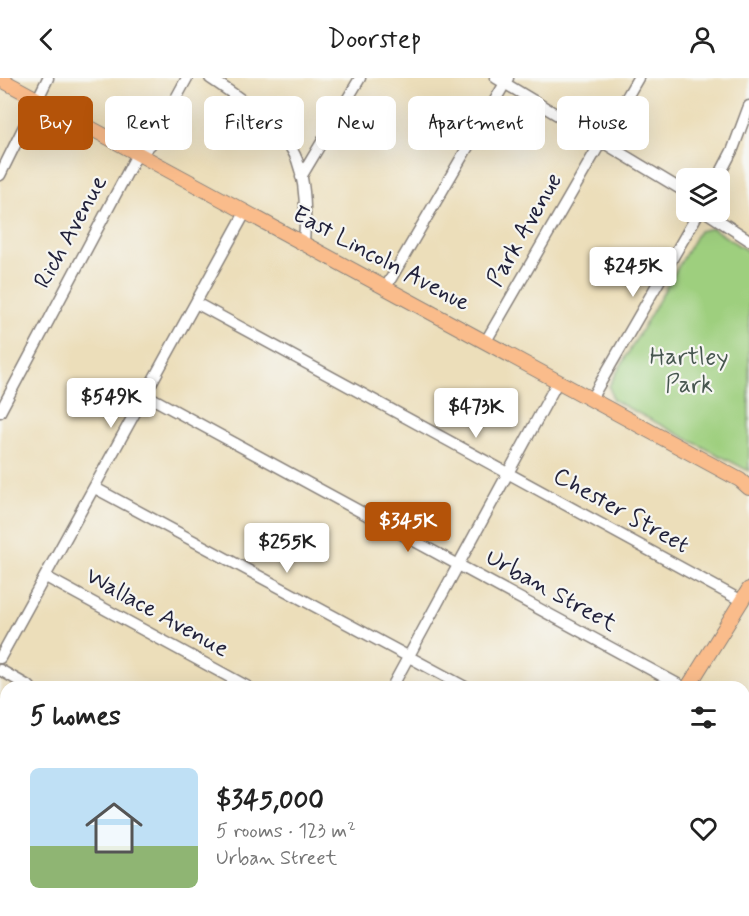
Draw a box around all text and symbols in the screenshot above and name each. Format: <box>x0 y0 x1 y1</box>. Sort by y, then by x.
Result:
text: Doorstep <box>327 22 422 57</box>
icon: back <box>30 23 63 56</box>
icon: person <box>686 23 719 56</box>
chip: Buy <box>18 96 93 150</box>
chip: Rent <box>105 96 192 150</box>
chip: Filters <box>204 96 304 150</box>
chip: New <box>316 96 396 150</box>
chip: Apartment <box>408 96 545 150</box>
chip: House <box>557 96 649 150</box>
street label: Park Avenue <box>480 167 570 293</box>
map controls <box>676 168 730 222</box>
button: layers <box>676 168 730 222</box>
street label: Rich Avenue <box>27 170 115 294</box>
street label: East Lincoln Avenue <box>287 199 475 319</box>
pin: $245K <box>591 247 675 298</box>
text: $245K <box>604 253 662 280</box>
park label: Hartley Park <box>649 342 729 401</box>
pin: $549K <box>69 378 153 429</box>
text: $549K <box>81 384 141 411</box>
pin: $473K <box>434 388 518 439</box>
text: $473K <box>448 394 504 421</box>
street label: Chester Street <box>547 461 695 561</box>
pin: $345K <box>366 502 450 553</box>
text: $345K <box>379 508 437 535</box>
pin: $255K <box>245 523 329 574</box>
text: $255K <box>258 529 316 556</box>
street label: Urban Street <box>480 542 622 640</box>
street label: Wallace Avenue <box>80 561 234 665</box>
text: 5 homes <box>30 700 121 734</box>
icon: filters <box>687 701 720 734</box>
text: $345,000 <box>216 784 324 818</box>
icon: home <box>78 792 150 864</box>
icon: heart <box>687 812 720 845</box>
text: 5 rooms · 123 m² <box>216 818 356 845</box>
text: Urban Street <box>216 845 337 872</box>

